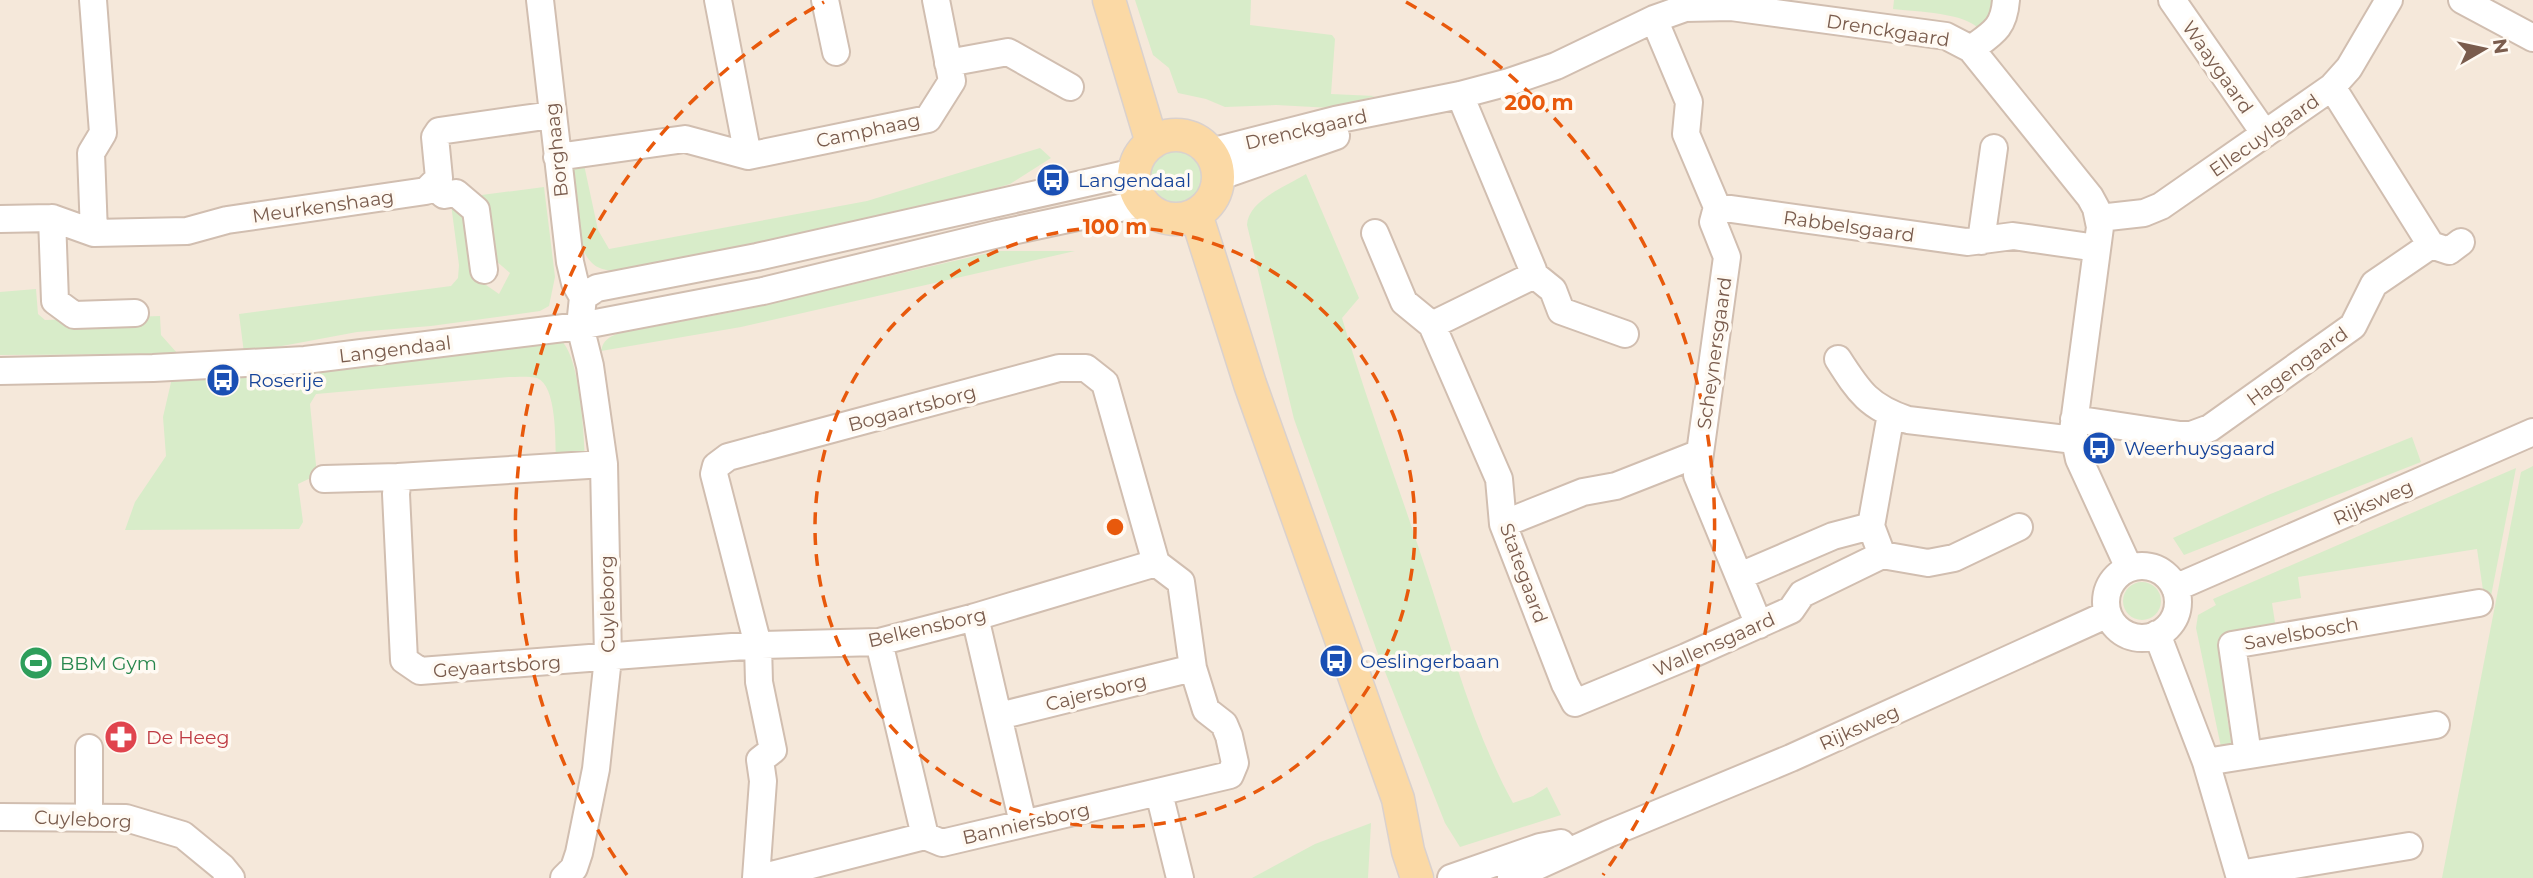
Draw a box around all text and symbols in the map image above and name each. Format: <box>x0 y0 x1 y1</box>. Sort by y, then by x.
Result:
street label: Drenckgaard <box>1825 9 1951 52</box>
north arrow <box>2449 14 2519 84</box>
street label: Waaygaard <box>2177 17 2258 118</box>
text: N <box>2488 37 2513 56</box>
street label: Ellecuylgaard <box>2205 89 2324 182</box>
text: 200 m <box>1505 90 1573 115</box>
street label: Borghaag <box>540 102 573 198</box>
street label: Drenckgaard <box>1243 104 1369 155</box>
street label: Camphaag <box>814 108 922 153</box>
bus stop icon: Langendaal <box>1034 161 1072 199</box>
place label: Langendaal <box>1078 169 1191 192</box>
street label: Meurkenshaag <box>251 185 395 228</box>
street label: Rabbelsgaard <box>1782 206 1916 247</box>
text: 100 m <box>1083 214 1147 239</box>
street label: Scheynersgaard <box>1692 275 1737 431</box>
street label: Hagengaard <box>2242 322 2352 411</box>
street label: Langendaal <box>338 331 453 368</box>
bus stop icon: Roserije <box>204 361 242 399</box>
place label: Roserije <box>248 369 324 392</box>
street label: Bogaartsborg <box>846 380 979 437</box>
bus stop icon: Weerhuysgaard <box>2080 429 2118 467</box>
place label: Weerhuysgaard <box>2124 437 2275 460</box>
street label: Rijksweg <box>2330 475 2417 530</box>
centre of rings <box>1103 515 1127 539</box>
street label: Stategaard <box>1495 520 1552 626</box>
street label: Cuyleborg <box>595 555 620 653</box>
street label: Belkensborg <box>866 603 988 652</box>
street label: Wallensgaard <box>1650 607 1779 682</box>
street label: Savelsbosch <box>2242 612 2360 655</box>
bus stop icon: Oeslingerbaan <box>1317 642 1355 680</box>
sports icon: BBM Gym <box>17 644 55 682</box>
place label: Oeslingerbaan <box>1360 650 1500 673</box>
street label: Geyaartsborg <box>432 651 562 682</box>
place label: BBM Gym <box>60 652 157 675</box>
street label: Cajersborg <box>1043 669 1149 716</box>
street label: Rijksweg <box>1816 700 1903 755</box>
pharmacy icon: De Heeg <box>102 718 140 756</box>
place label: De Heeg <box>146 726 230 749</box>
street label: Banniersborg <box>960 798 1092 849</box>
street label: Cuyleborg <box>33 805 132 834</box>

